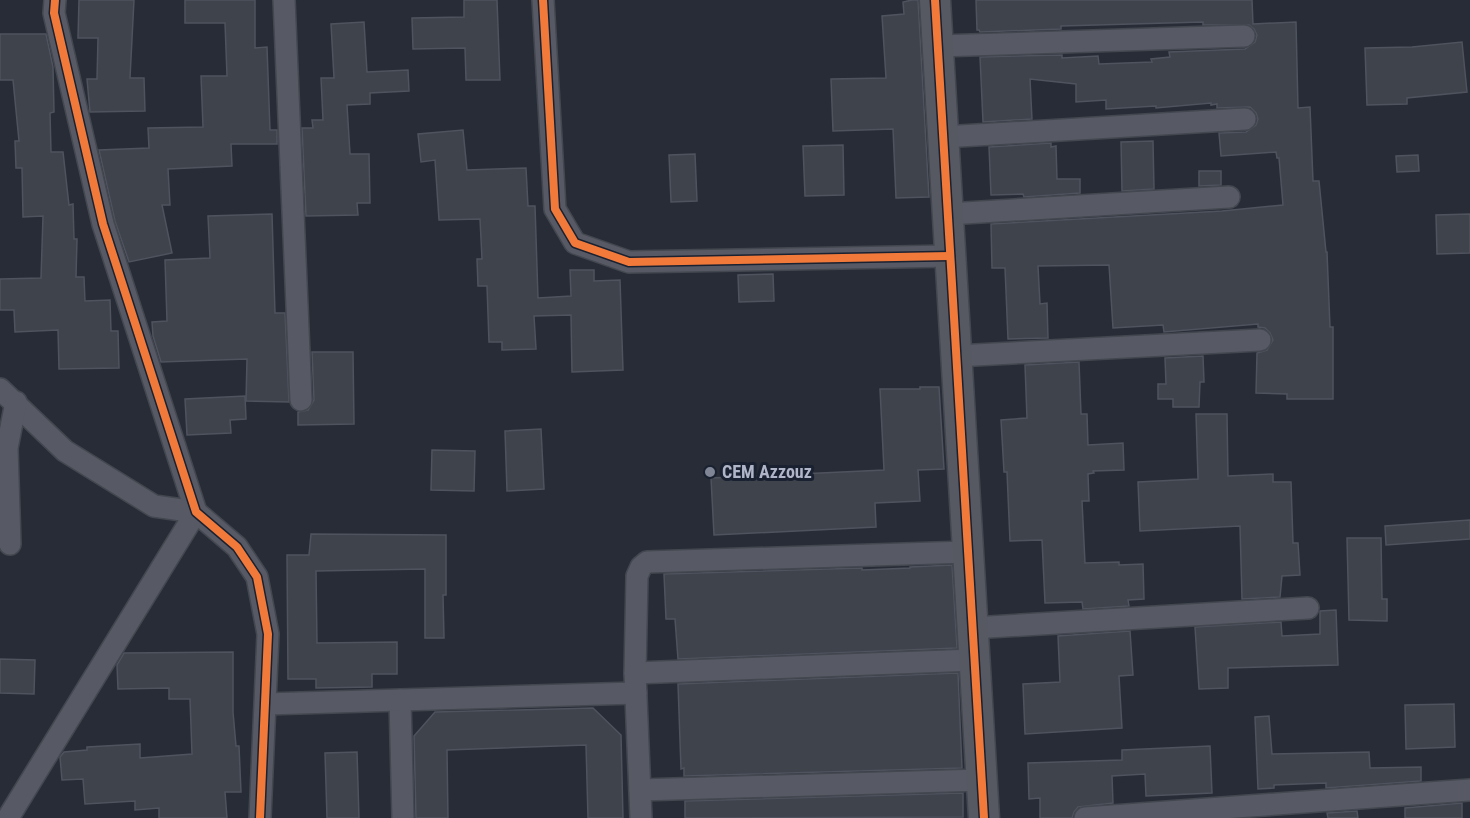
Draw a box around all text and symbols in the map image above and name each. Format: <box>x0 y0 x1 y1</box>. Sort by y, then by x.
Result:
place label: CEM Azzouz <box>722 461 812 482</box>
marker: CEM Azzouz <box>703 465 717 479</box>

